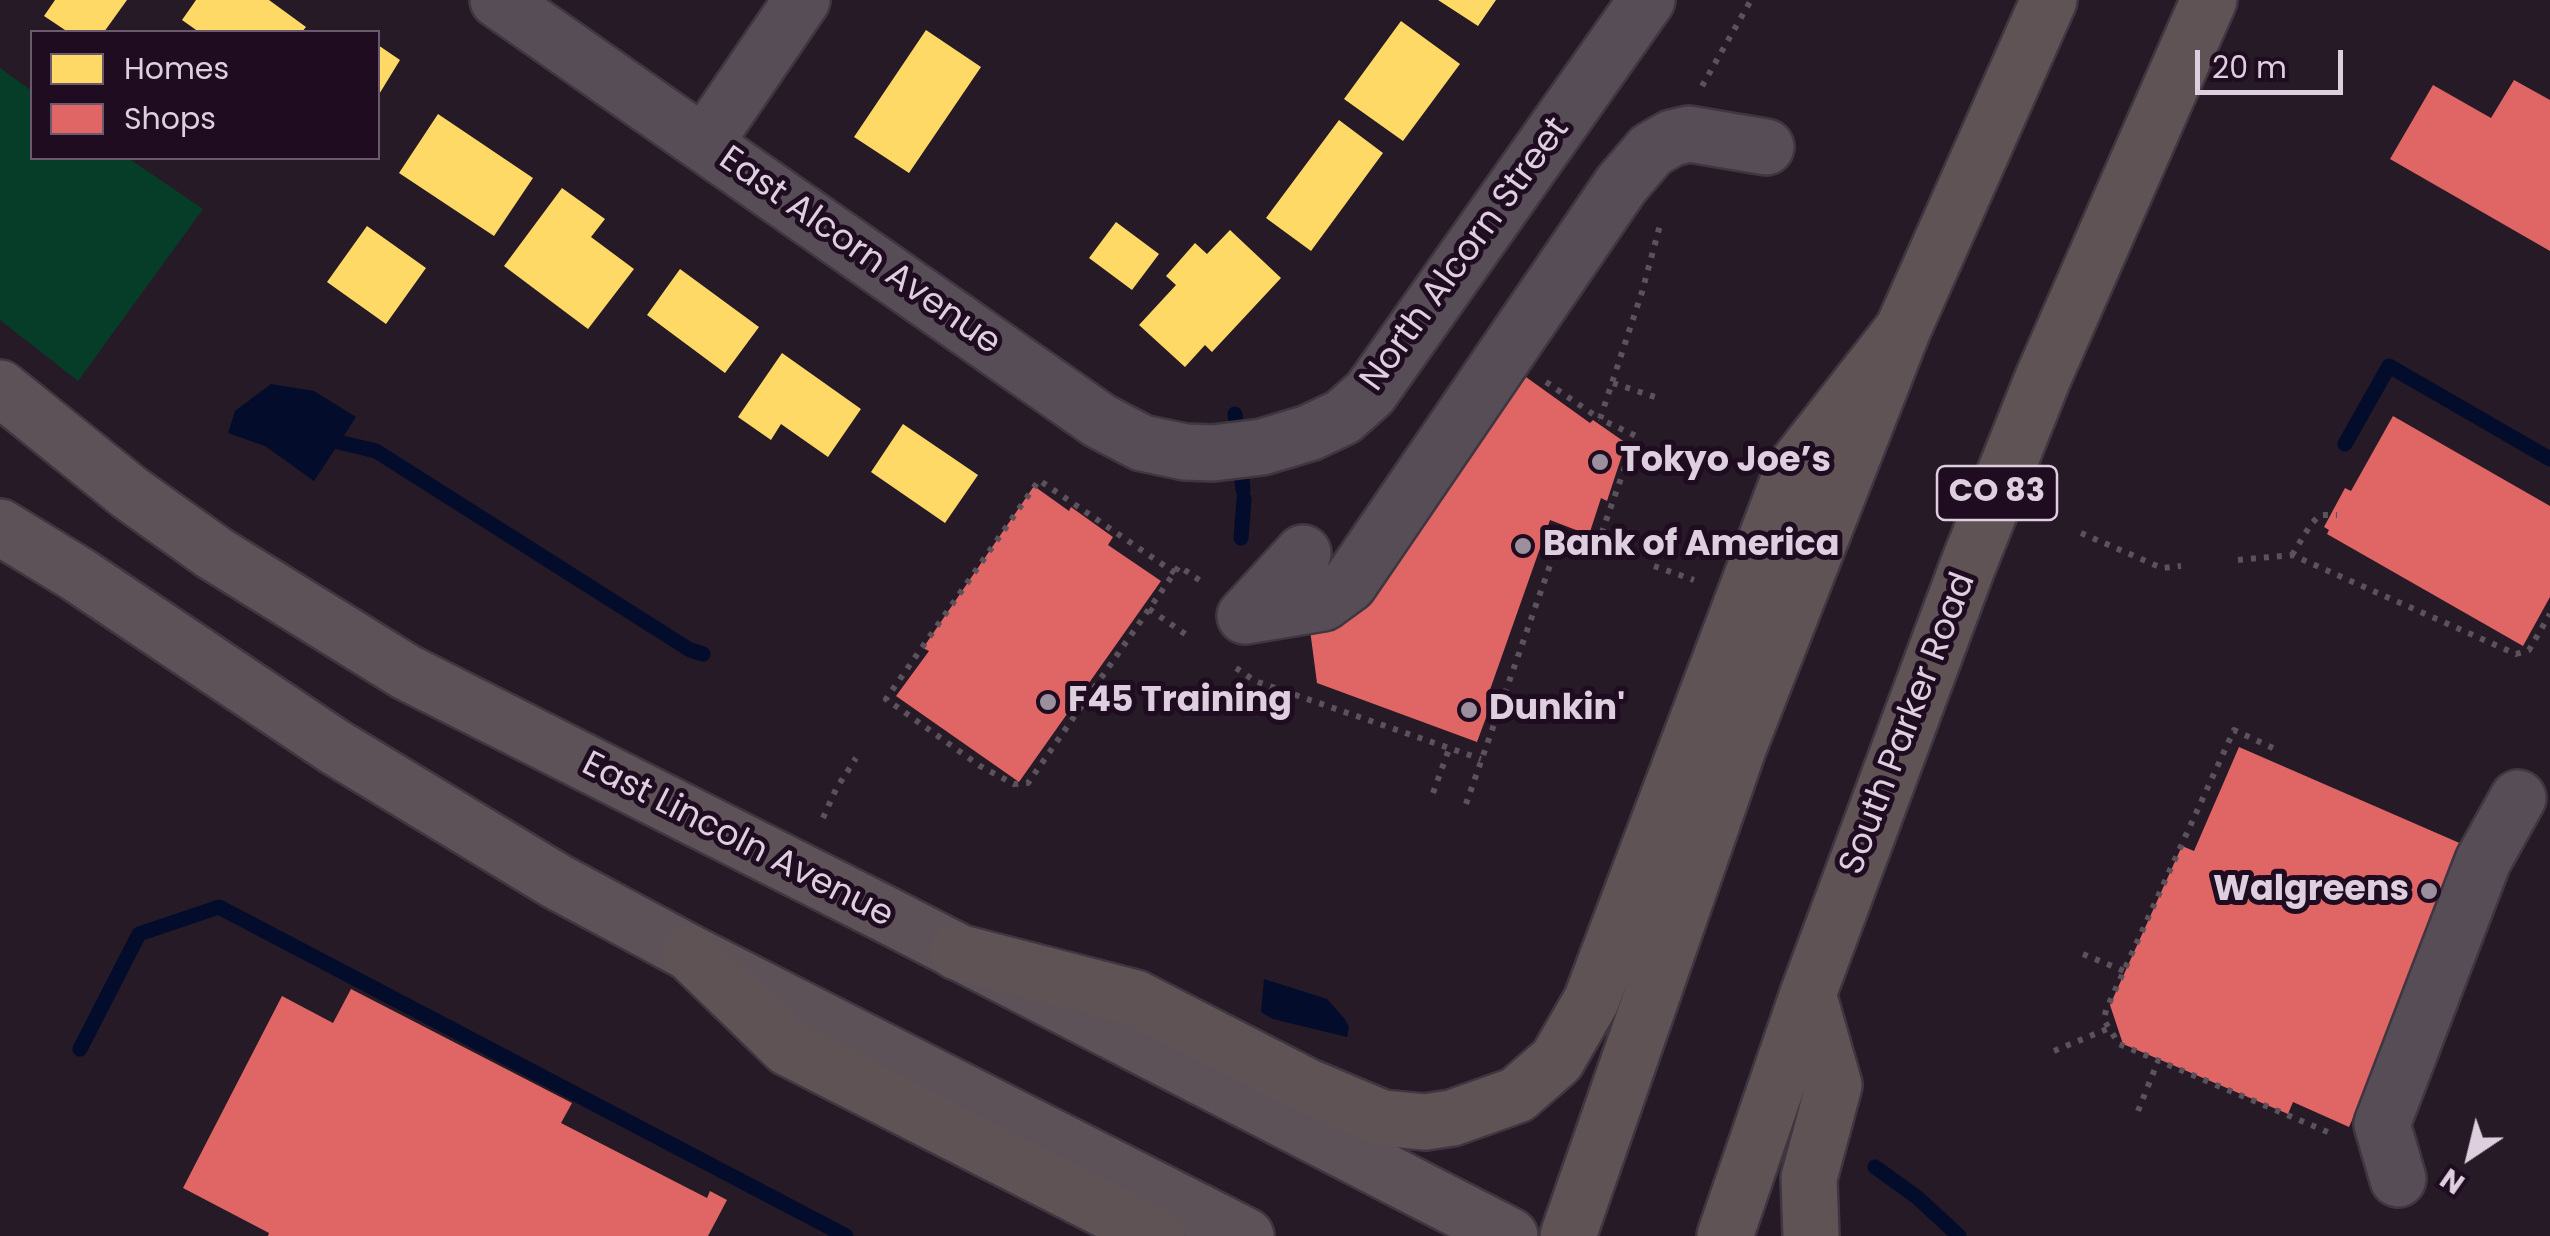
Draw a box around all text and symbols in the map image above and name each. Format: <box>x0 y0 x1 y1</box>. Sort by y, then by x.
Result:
legend <box>30 30 380 160</box>
scale bar <box>2200 30 2348 92</box>
text: 20 m <box>2212 46 2287 89</box>
text: Homes <box>124 47 229 90</box>
text: Shops <box>124 97 216 140</box>
street label: North Alcorn Street <box>1353 110 1579 400</box>
street label: East Alcorn Avenue <box>710 139 1008 365</box>
place label: Tokyo Joe’s <box>1620 441 1831 483</box>
marker: Tokyo Joe’s <box>1589 451 1611 473</box>
road number: CO 83 <box>1937 466 2057 520</box>
place label: Bank of America <box>1543 525 1839 567</box>
marker: Bank of America <box>1512 535 1534 557</box>
street label: South Parker Road <box>1832 567 1986 881</box>
place label: F45 Training <box>1068 681 1292 723</box>
place label: Dunkin' <box>1489 689 1625 731</box>
marker: F45 Training <box>1037 691 1059 713</box>
marker: Dunkin' <box>1458 699 1480 721</box>
street label: East Lincoln Avenue <box>574 744 900 938</box>
place label: Walgreens <box>2213 870 2409 912</box>
marker: Walgreens <box>2418 880 2440 902</box>
north arrow <box>2420 1106 2520 1206</box>
text: N <box>2433 1159 2472 1203</box>

